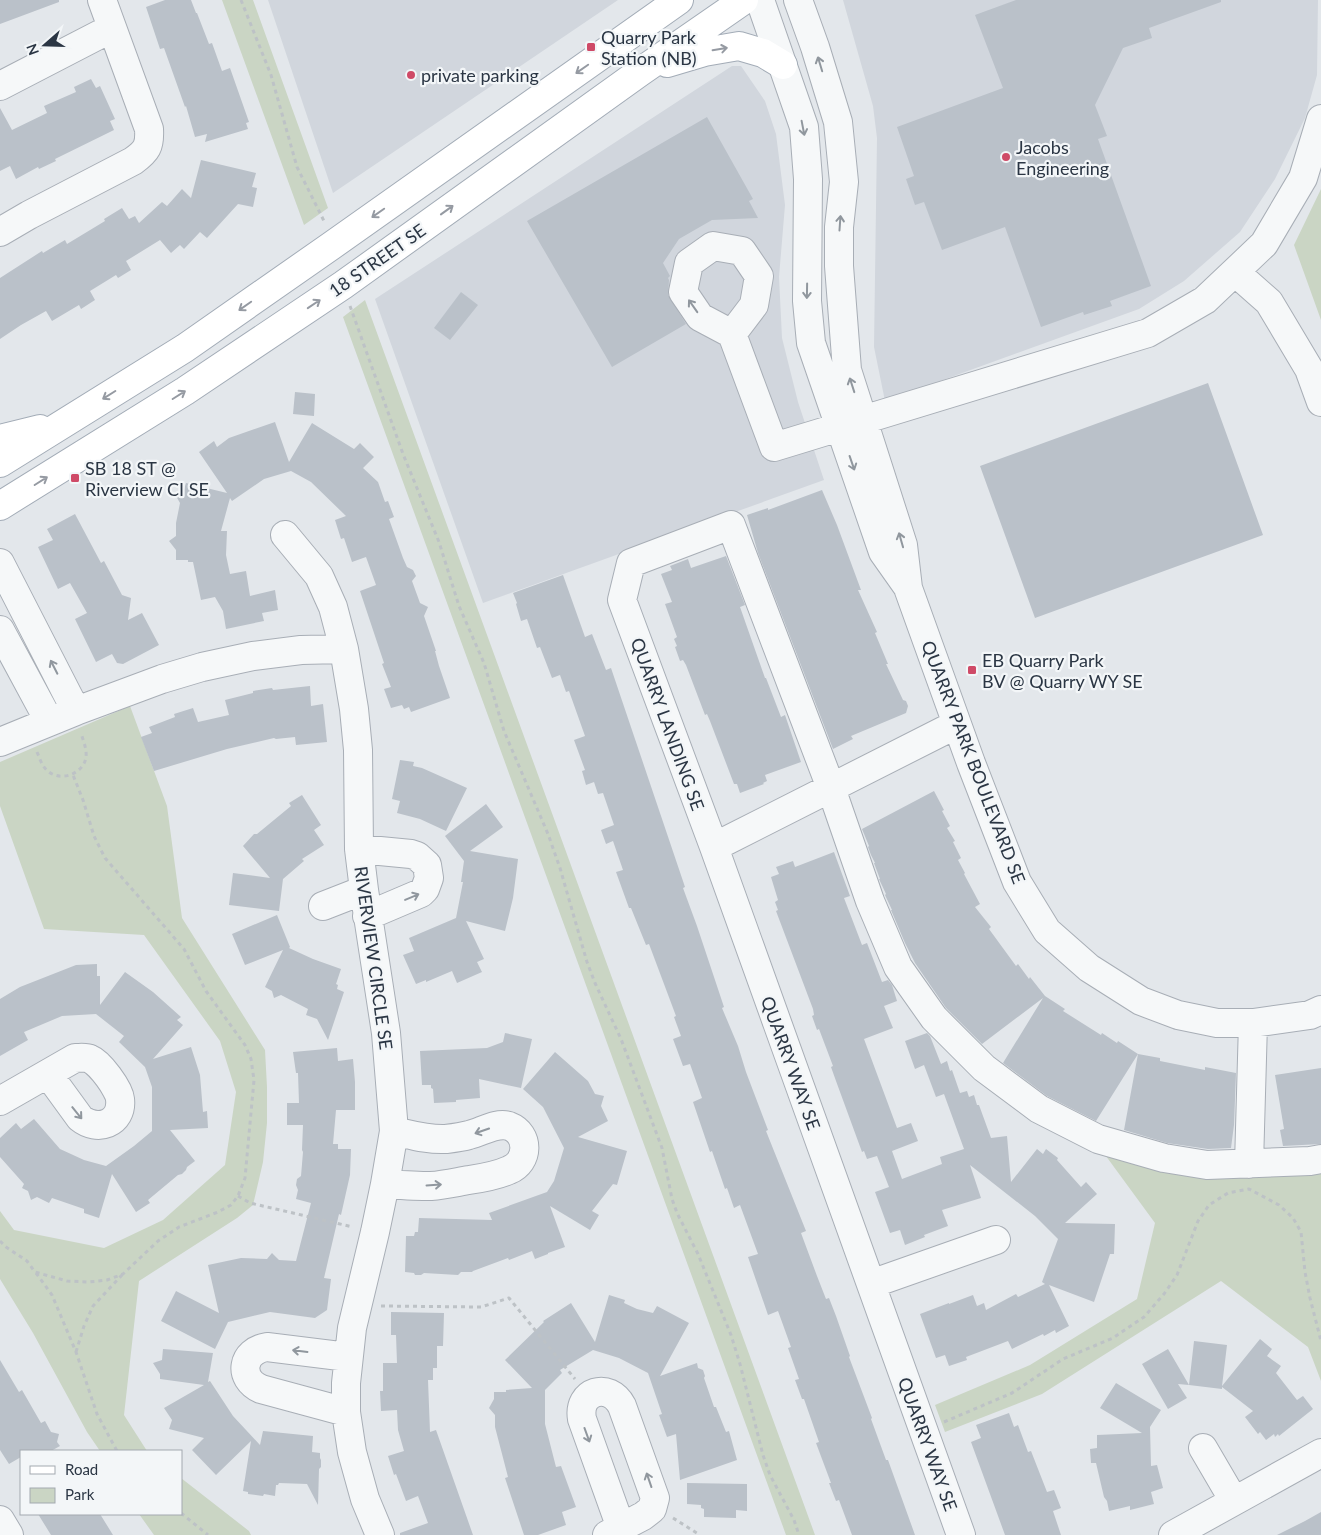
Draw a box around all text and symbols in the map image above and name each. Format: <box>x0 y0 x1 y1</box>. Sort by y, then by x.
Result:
north arrow <box>20 20 70 70</box>
place label: Quarry Park Station (NB) <box>601 26 697 69</box>
marker: Quarry Park Station (NB) <box>585 41 597 53</box>
text: N <box>22 42 42 58</box>
one-way arrow <box>712 44 728 54</box>
one-way arrow <box>815 56 825 72</box>
place label: private parking <box>421 64 539 86</box>
one-way arrow <box>575 64 589 74</box>
marker: private parking <box>405 69 417 81</box>
one-way arrow <box>799 120 808 136</box>
place label: Jacobs Engineering <box>1016 136 1109 179</box>
marker: Jacobs Engineering <box>1000 151 1012 163</box>
one-way arrow <box>440 205 454 215</box>
one-way arrow <box>371 208 385 218</box>
one-way arrow <box>835 216 845 232</box>
street label: 18 STREET SE <box>324 219 430 301</box>
one-way arrow <box>802 282 812 298</box>
one-way arrow <box>307 299 321 309</box>
one-way arrow <box>688 299 698 313</box>
one-way arrow <box>238 301 252 311</box>
one-way arrow <box>846 377 856 393</box>
one-way arrow <box>172 389 186 399</box>
one-way arrow <box>103 390 117 400</box>
one-way arrow <box>848 455 858 471</box>
place label: SB 18 ST @ Riverview CI SE <box>85 457 209 500</box>
marker: SB 18 ST @ Riverview CI SE <box>69 472 81 484</box>
one-way arrow <box>34 475 48 485</box>
one-way arrow <box>896 532 906 548</box>
street label: QUARRY LANDING SE <box>626 635 710 813</box>
street label: QUARRY PARK BOULEVARD SE <box>917 637 1031 887</box>
place label: EB Quarry Park BV @ Quarry WY SE <box>982 649 1143 692</box>
one-way arrow <box>49 660 59 675</box>
marker: EB Quarry Park BV @ Quarry WY SE <box>966 664 978 676</box>
street label: RIVERVIEW CIRCLE SE <box>350 865 398 1051</box>
one-way arrow <box>404 891 419 901</box>
street label: QUARRY WAY SE <box>757 993 825 1133</box>
one-way arrow <box>71 1106 82 1119</box>
one-way arrow <box>475 1127 490 1136</box>
one-way arrow <box>426 1180 442 1189</box>
one-way arrow <box>292 1346 308 1356</box>
street label: QUARRY WAY SE <box>894 1374 962 1514</box>
one-way arrow <box>583 1426 592 1442</box>
legend <box>20 1450 182 1515</box>
text: Road <box>65 1460 98 1478</box>
one-way arrow <box>644 1473 653 1488</box>
text: Park <box>65 1485 95 1503</box>

